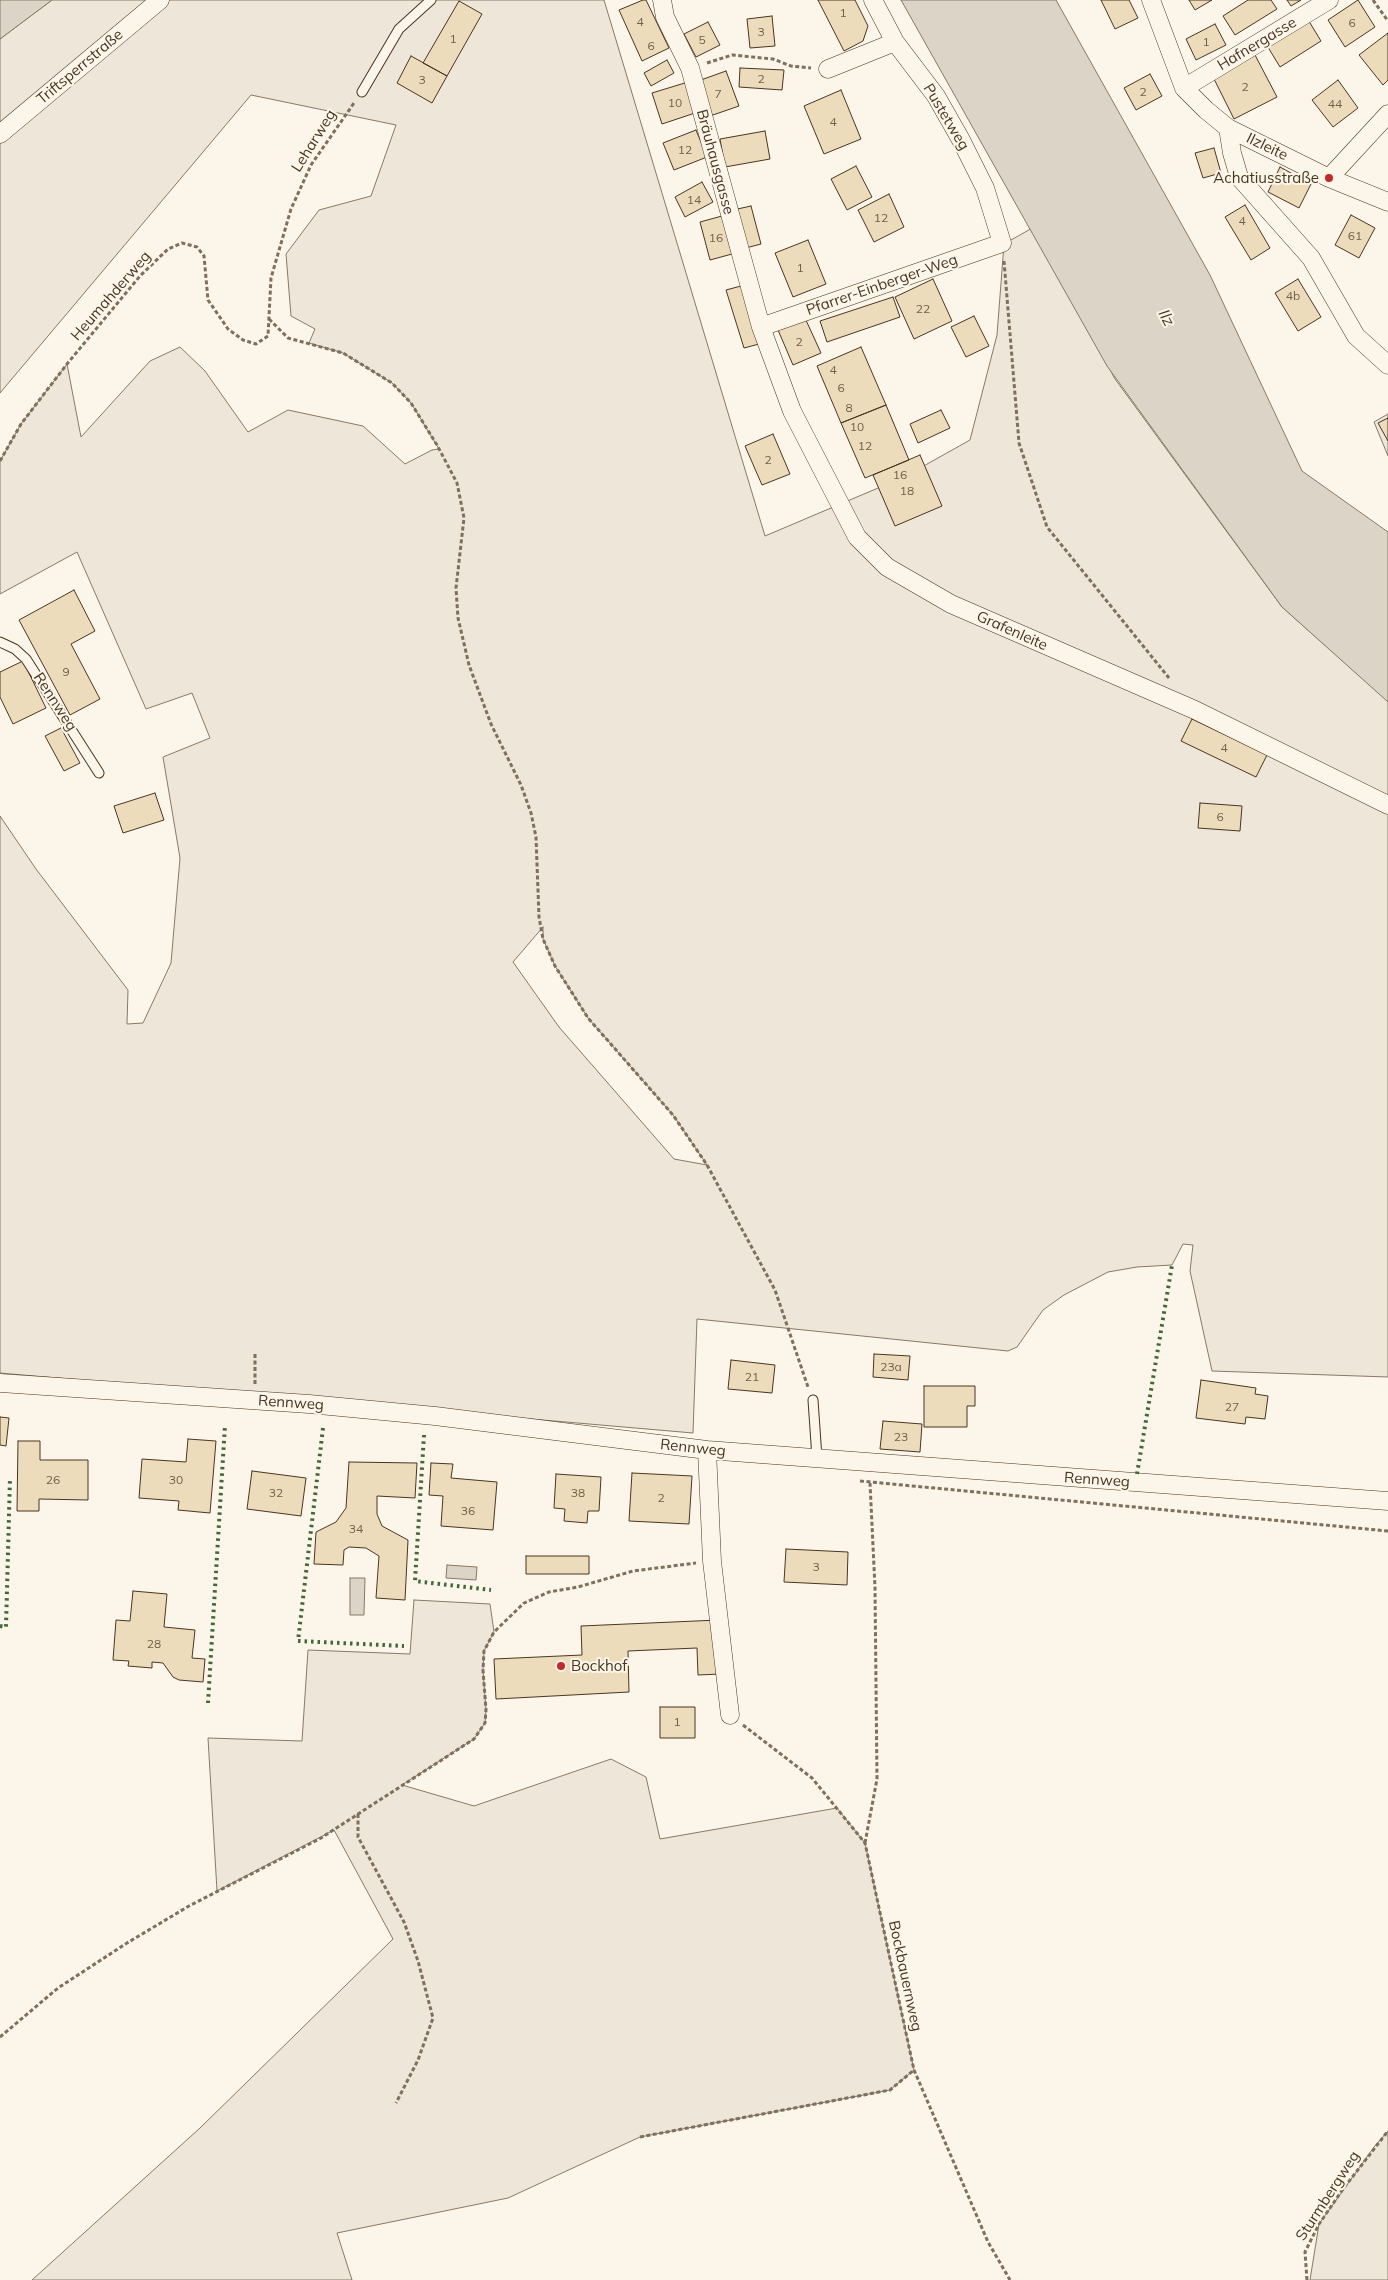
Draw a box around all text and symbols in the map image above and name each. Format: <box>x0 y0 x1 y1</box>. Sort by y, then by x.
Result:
house number: 1 <box>839 6 847 20</box>
street label: Hafnergasse <box>1214 13 1300 75</box>
house number: 4 <box>636 15 644 29</box>
house number: 6 <box>1348 16 1356 30</box>
house number: 3 <box>757 25 765 39</box>
street label: Triftsperrstraße <box>33 26 127 108</box>
house number: 1 <box>449 32 457 46</box>
house number: 5 <box>698 33 706 47</box>
house number: 1 <box>1202 35 1210 49</box>
house number: 6 <box>647 39 655 53</box>
house number: 2 <box>757 72 765 86</box>
house number: 3 <box>418 73 426 87</box>
street label: Pustetweg <box>919 80 973 154</box>
house number: 2 <box>1241 80 1249 94</box>
house number: 2 <box>1139 85 1147 99</box>
house number: 7 <box>714 87 722 101</box>
house number: 10 <box>668 96 682 110</box>
house number: 44 <box>1328 97 1342 111</box>
street label: Leharweg <box>288 107 340 175</box>
street label: Bräuhausgasse <box>692 107 738 217</box>
house number: 4 <box>829 115 837 129</box>
street label: Ilzleite <box>1243 129 1291 165</box>
house number: 12 <box>678 143 692 157</box>
place label: Achatiusstraße <box>1213 169 1319 187</box>
marker: Achatiusstraße <box>1323 172 1335 184</box>
house number: 14 <box>687 193 701 207</box>
house number: 12 <box>874 211 888 225</box>
house number: 4 <box>1238 214 1246 228</box>
house number: 61 <box>1348 229 1362 243</box>
house number: 16 <box>709 231 723 245</box>
street label: Heumahderweg <box>67 248 155 344</box>
street label: Pfarrer-Einberger-Weg <box>804 251 960 319</box>
house number: 1 <box>796 261 804 275</box>
house number: 4b <box>1286 289 1300 303</box>
house number: 22 <box>916 302 930 316</box>
water label: Ilz <box>1154 306 1178 330</box>
house number: 2 <box>795 335 803 349</box>
house number: 4 <box>829 363 837 377</box>
house number: 6 <box>837 381 845 395</box>
house number: 8 <box>845 401 853 415</box>
house number: 10 <box>850 420 864 434</box>
house number: 12 <box>858 439 872 453</box>
house number: 2 <box>764 453 772 467</box>
house number: 16 <box>893 468 907 482</box>
house number: 18 <box>900 484 914 498</box>
street label: Grafenleite <box>974 607 1050 655</box>
house number: 9 <box>62 665 70 679</box>
street label: Rennweg <box>29 669 81 735</box>
house number: 4 <box>1220 741 1228 755</box>
house number: 6 <box>1216 810 1224 824</box>
house number: 23a <box>880 1360 902 1374</box>
house number: 21 <box>745 1370 759 1384</box>
street label: Rennweg <box>257 1392 325 1414</box>
house number: 27 <box>1225 1400 1239 1414</box>
house number: 23 <box>894 1430 908 1444</box>
street label: Rennweg <box>659 1436 727 1460</box>
street label: Rennweg <box>1063 1469 1131 1491</box>
house number: 26 <box>46 1473 60 1487</box>
house number: 30 <box>169 1473 183 1487</box>
house number: 32 <box>269 1486 283 1500</box>
house number: 38 <box>571 1486 585 1500</box>
house number: 2 <box>657 1491 665 1505</box>
house number: 36 <box>461 1504 475 1518</box>
house number: 34 <box>349 1522 363 1536</box>
house number: 3 <box>812 1560 820 1574</box>
house number: 28 <box>147 1637 161 1651</box>
place label: Bockhof <box>571 1657 627 1675</box>
marker: Bockhof <box>555 1660 567 1672</box>
house number: 1 <box>673 1715 681 1729</box>
street label: Bockbauernweg <box>884 1919 926 2033</box>
street label: Sturmbergweg <box>1292 2148 1364 2244</box>

